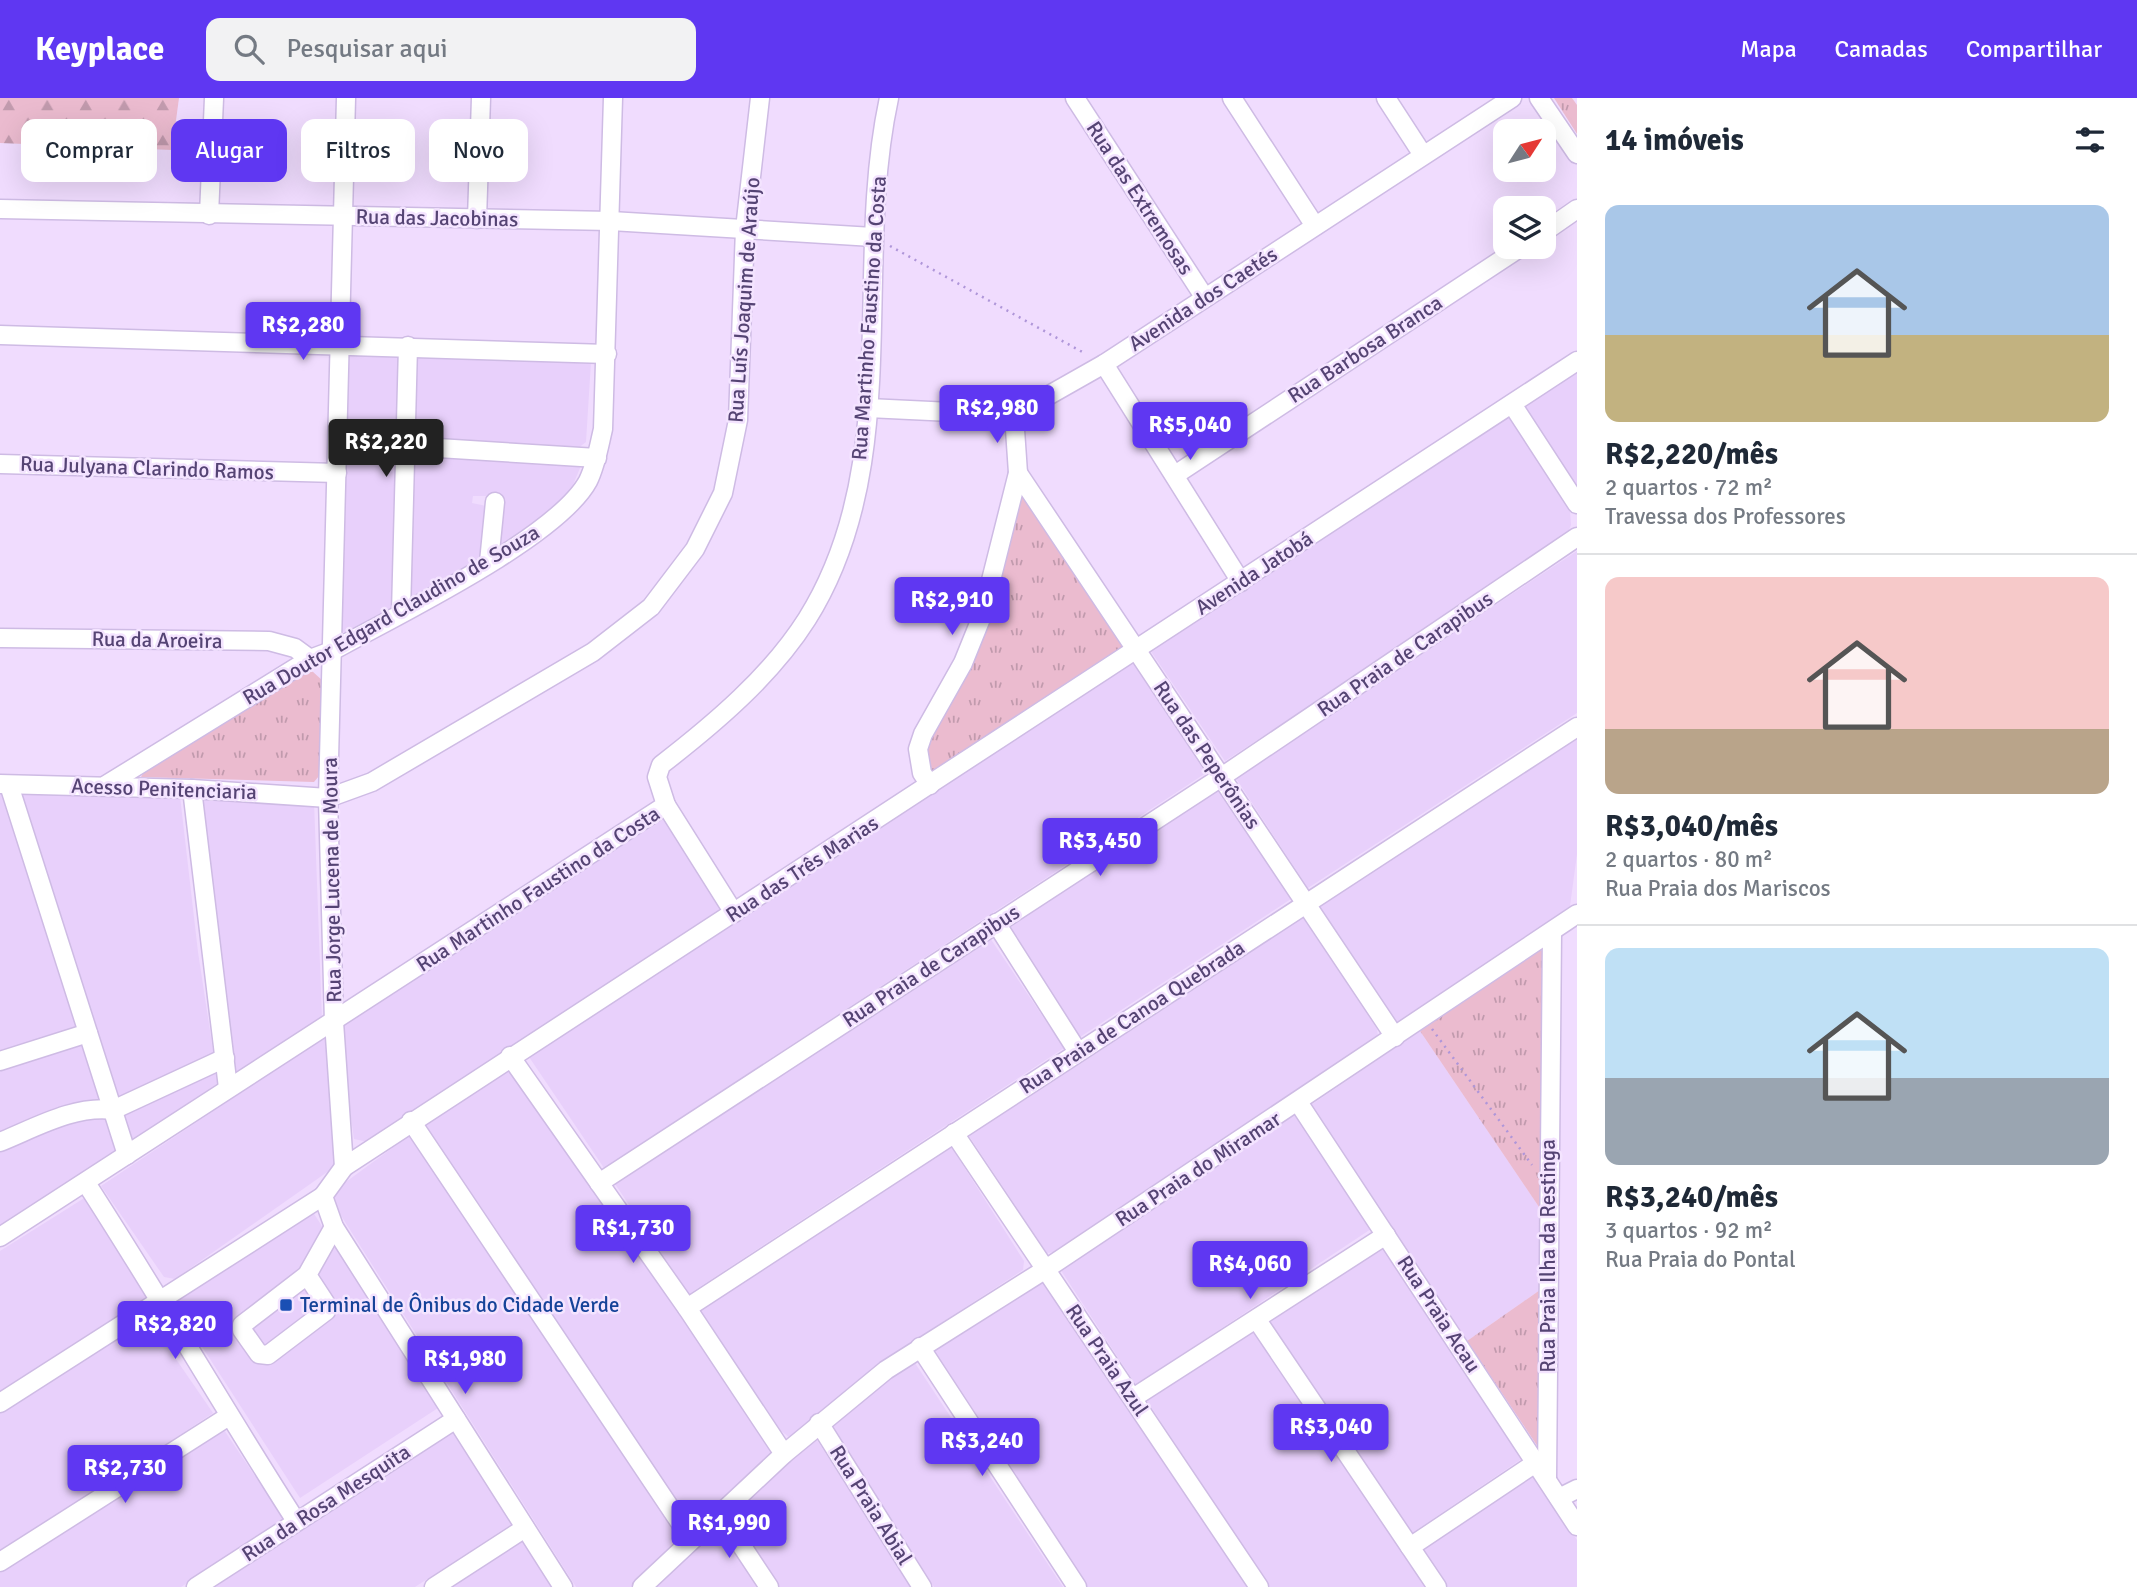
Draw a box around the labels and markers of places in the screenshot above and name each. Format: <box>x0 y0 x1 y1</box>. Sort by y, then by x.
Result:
pin: R$2,280 <box>238 302 368 362</box>
pin: R$2,980 <box>932 386 1062 445</box>
pin: R$5,040 <box>1125 402 1255 462</box>
pin: R$2,220 <box>321 420 451 479</box>
pin: R$2,910 <box>887 578 1017 637</box>
pin: R$3,450 <box>1035 818 1165 878</box>
pin: R$1,730 <box>568 1206 698 1265</box>
pin: R$4,060 <box>1185 1242 1315 1301</box>
place label: Terminal de Ônibus do Cidade Verde <box>300 1292 619 1318</box>
marker: Terminal de Ônibus do Cidade Verde <box>278 1297 294 1313</box>
pin: R$2,820 <box>110 1302 240 1361</box>
pin: R$1,980 <box>400 1336 530 1396</box>
pin: R$3,040 <box>1266 1404 1396 1464</box>
pin: R$3,240 <box>917 1418 1047 1478</box>
pin: R$2,730 <box>60 1446 190 1505</box>
pin: R$1,990 <box>664 1500 794 1560</box>

